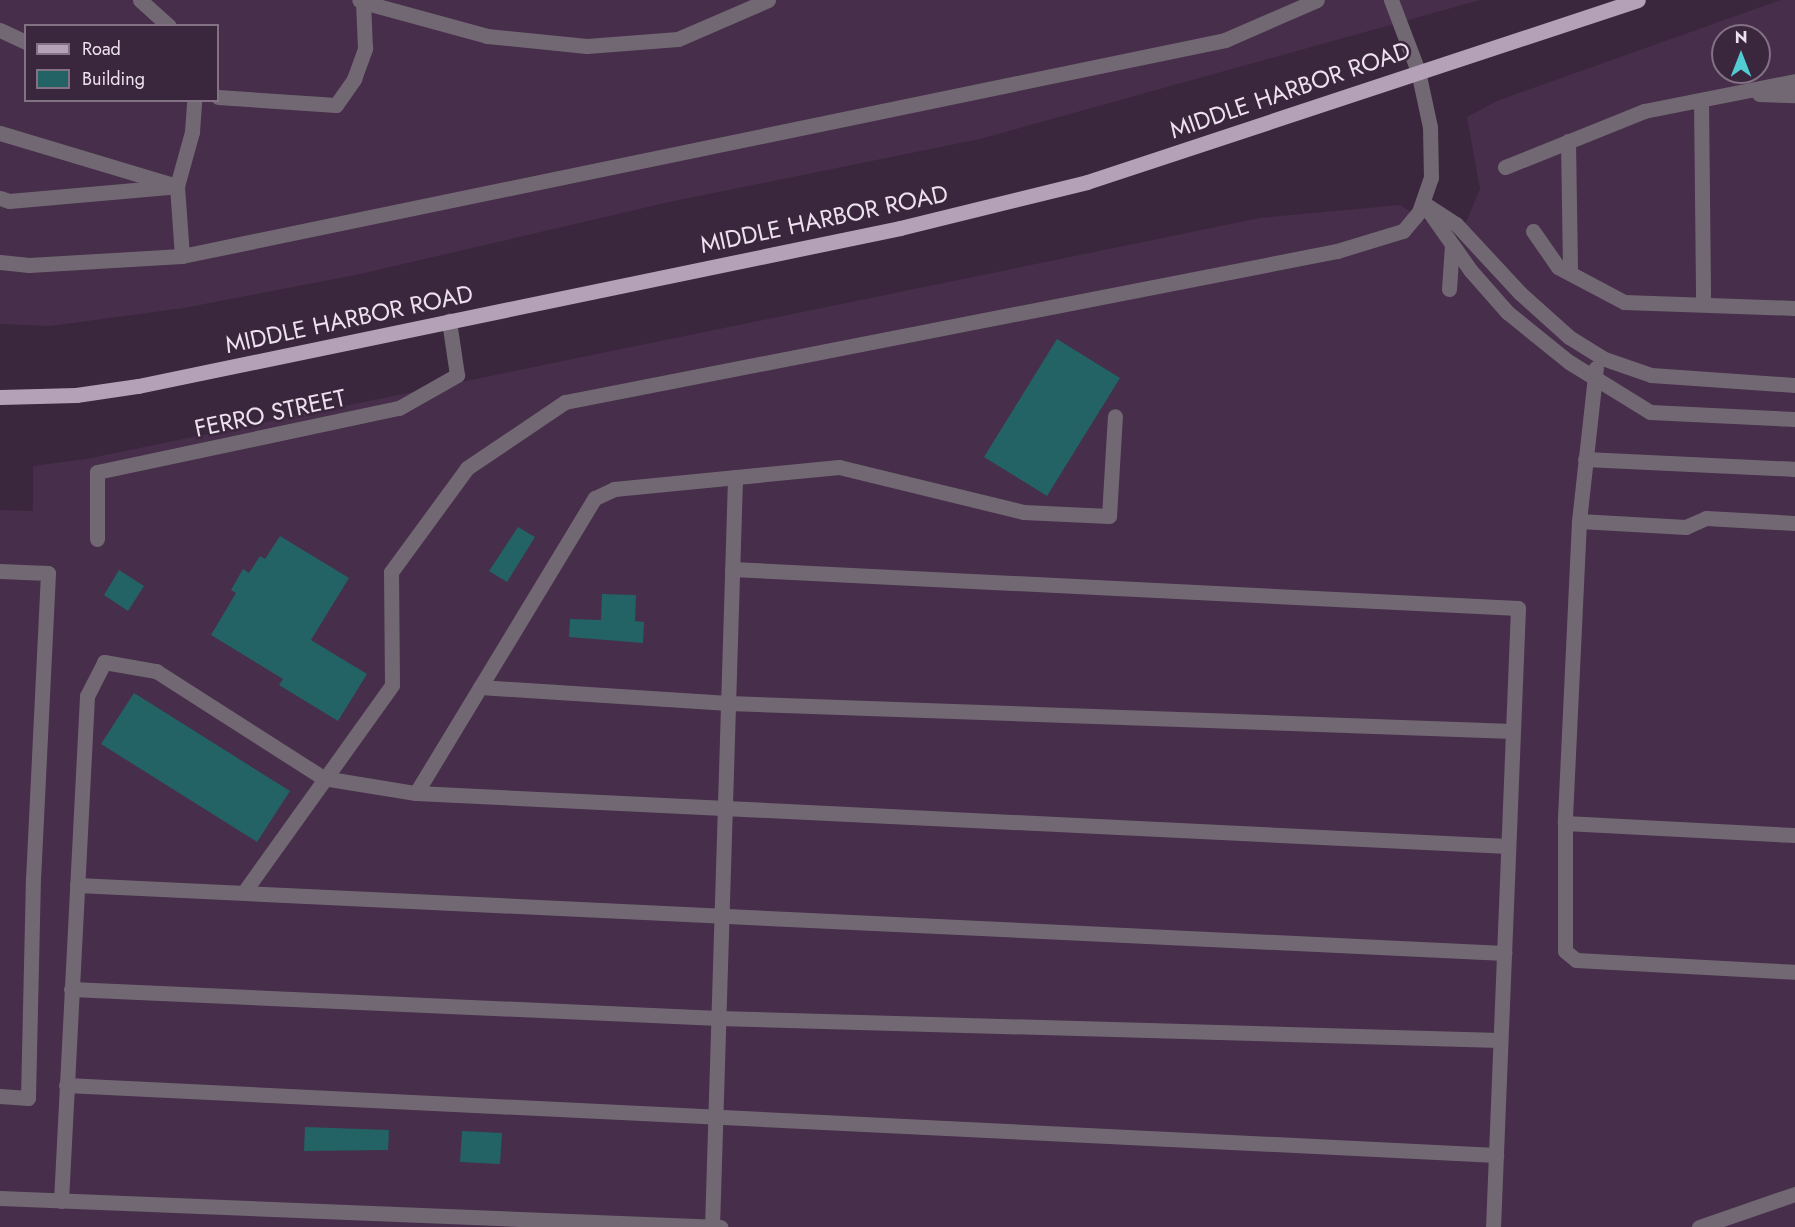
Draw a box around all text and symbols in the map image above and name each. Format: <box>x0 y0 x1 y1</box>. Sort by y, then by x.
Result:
legend <box>24 24 219 102</box>
north arrow <box>1711 24 1771 84</box>
text: N <box>1735 26 1747 49</box>
street label: MIDDLE HARBOR ROAD <box>1166 35 1414 145</box>
text: Road <box>82 36 121 62</box>
text: Building <box>82 66 145 92</box>
street label: MIDDLE HARBOR ROAD <box>698 179 950 259</box>
street label: MIDDLE HARBOR ROAD <box>223 279 475 359</box>
street label: FERRO STREET <box>192 383 348 443</box>

